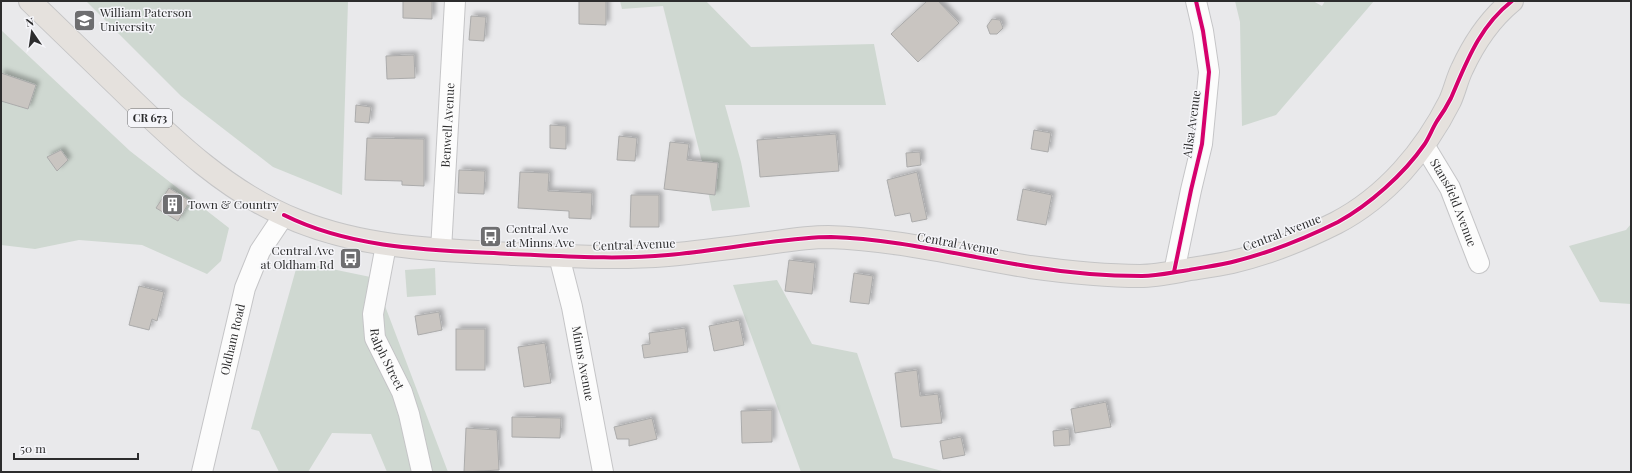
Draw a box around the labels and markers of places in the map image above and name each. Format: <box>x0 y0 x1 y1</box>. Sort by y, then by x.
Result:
place label: William Paterson University <box>99 4 192 34</box>
school or university icon: William Paterson University <box>72 7 98 33</box>
building icon: Town & Country <box>160 192 186 218</box>
place label: Town & Country <box>188 196 278 212</box>
place label: Central Ave at Minns Ave <box>506 220 575 250</box>
bus stop icon: Central Ave at Minns Ave <box>477 223 503 249</box>
place label: Central Ave at Oldham Rd <box>261 242 334 272</box>
bus stop icon: Central Ave at Oldham Rd <box>337 245 363 271</box>

